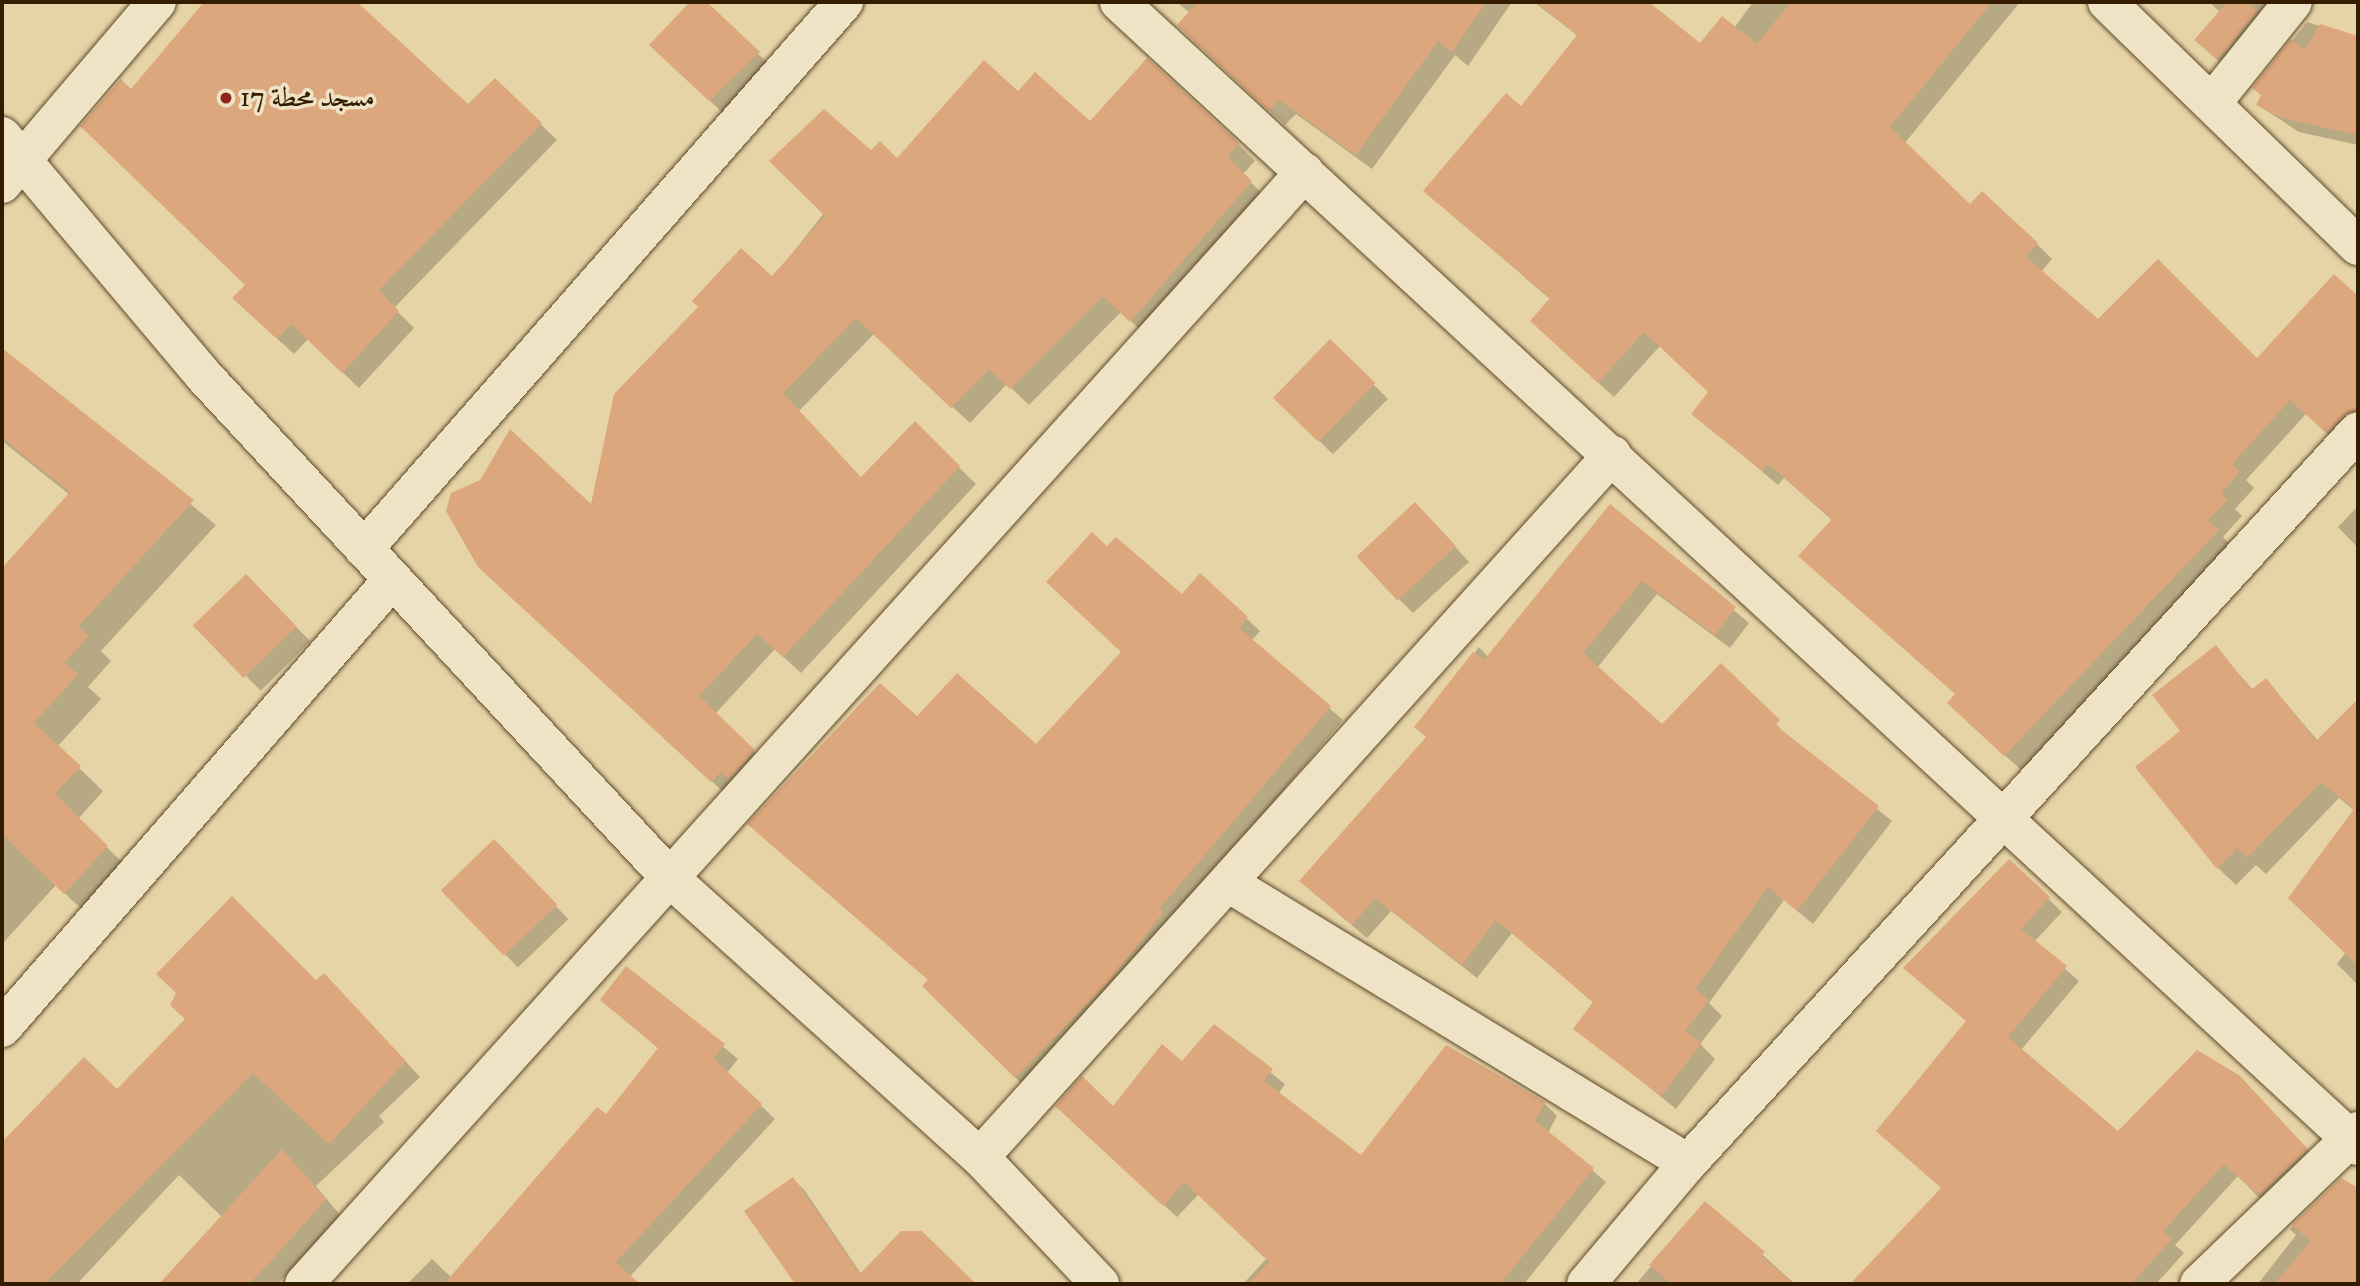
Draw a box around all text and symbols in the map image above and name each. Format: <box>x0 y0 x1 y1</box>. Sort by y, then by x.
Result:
place label: مسجد محطة 17 <box>240 81 375 115</box>
marker: مسجد محطة 17 <box>218 90 234 106</box>

